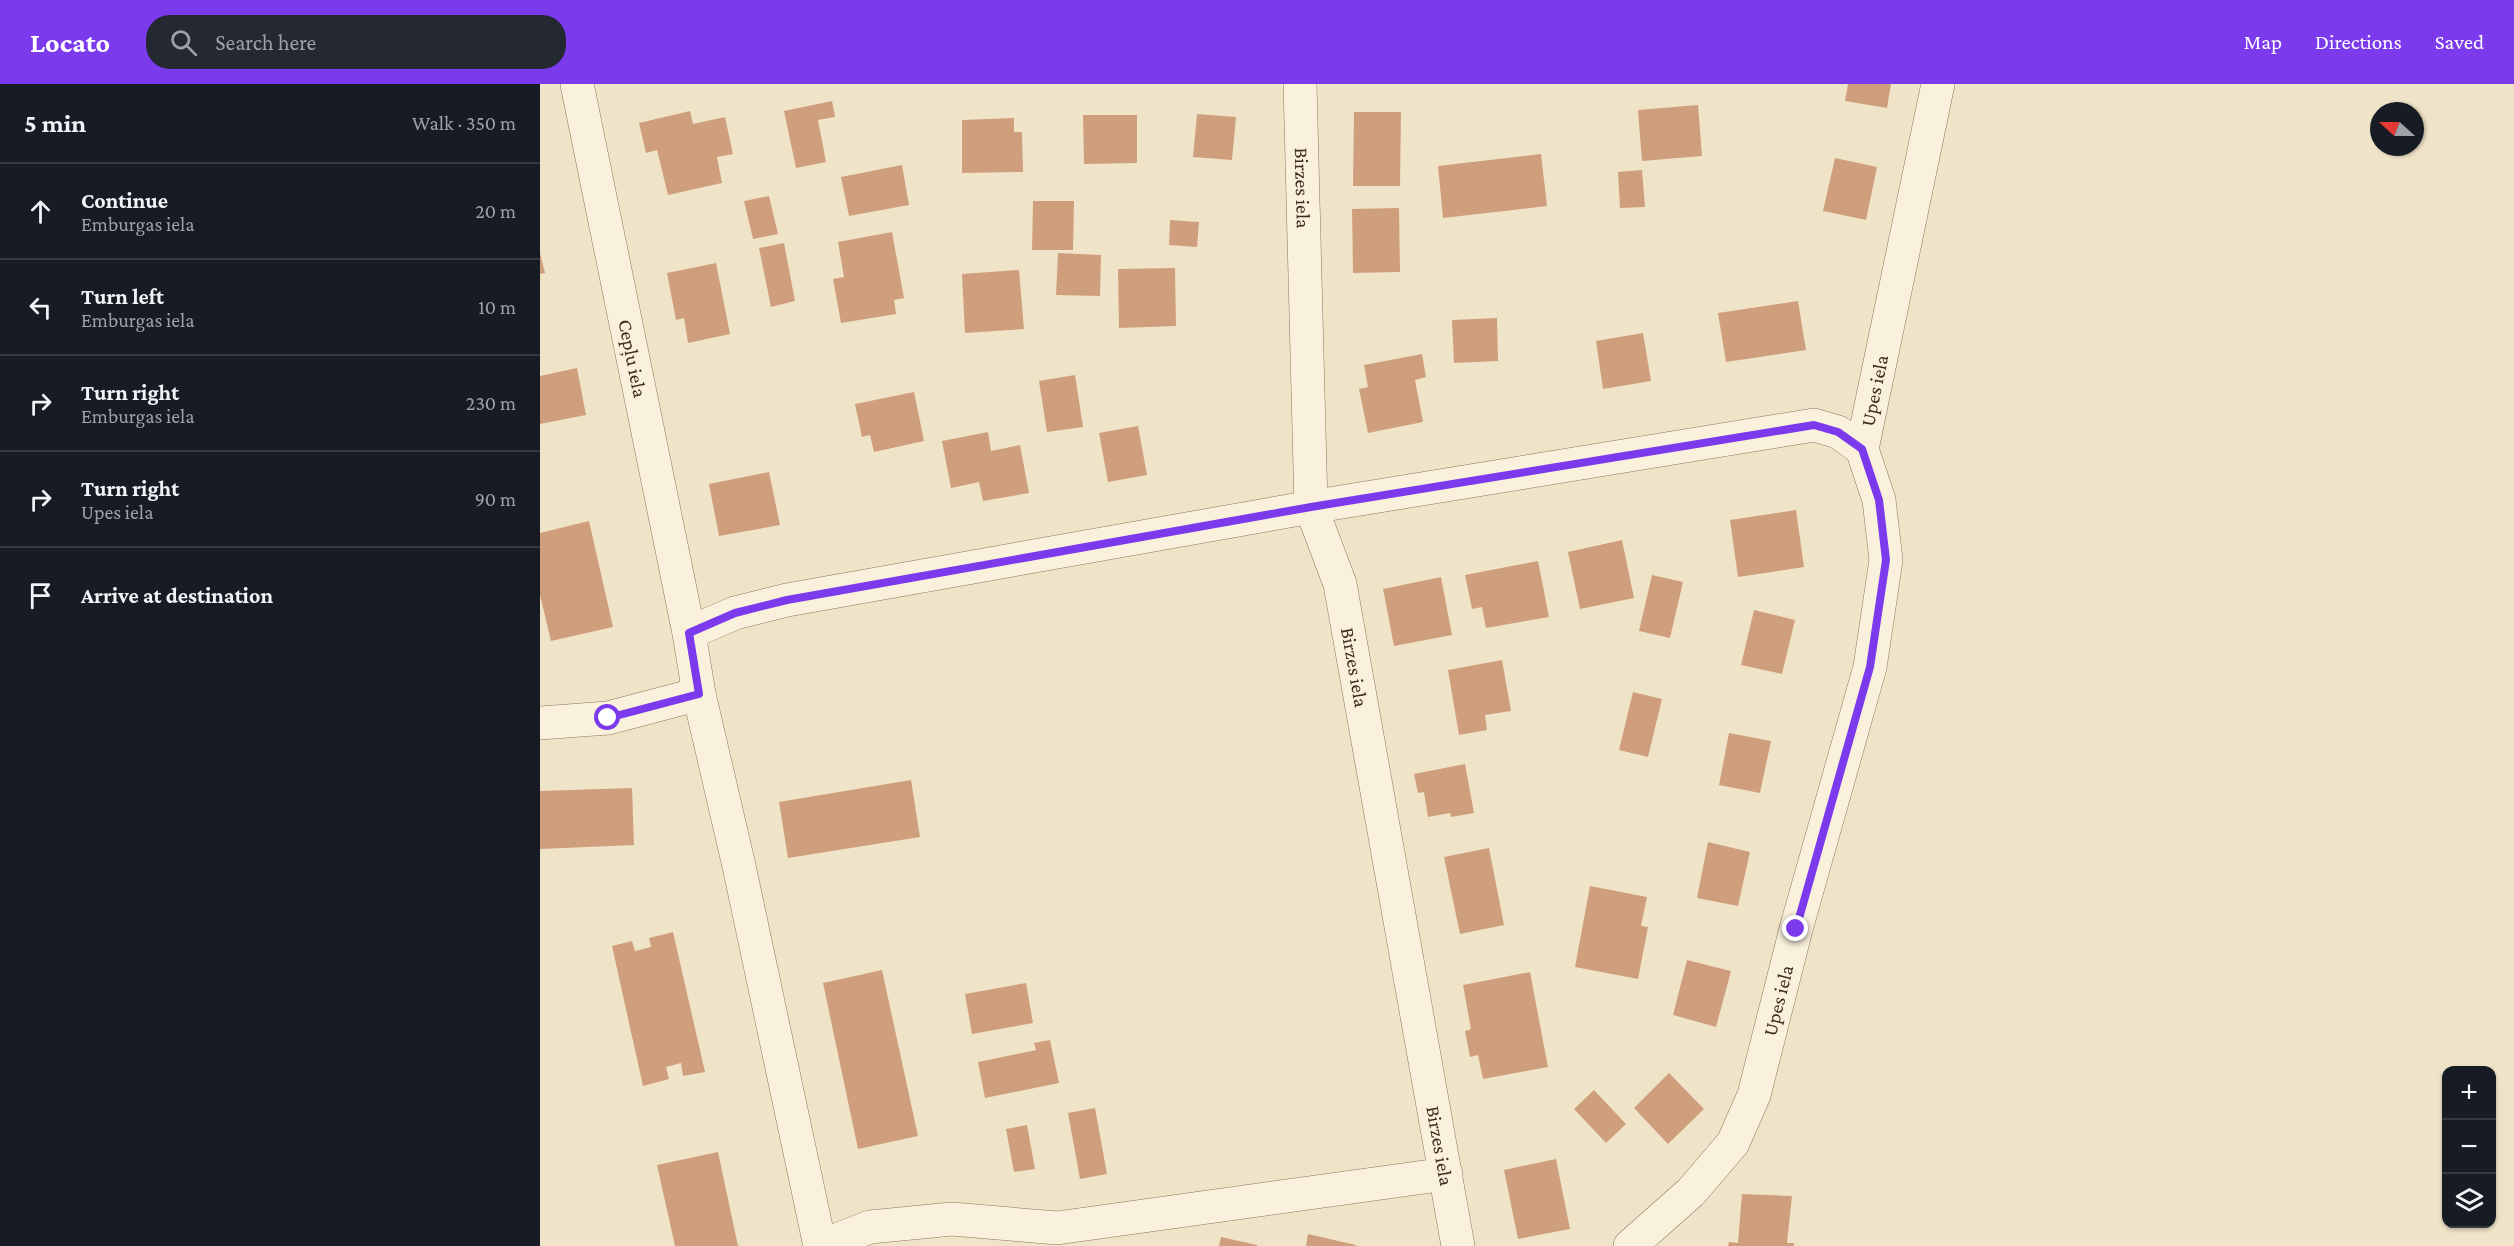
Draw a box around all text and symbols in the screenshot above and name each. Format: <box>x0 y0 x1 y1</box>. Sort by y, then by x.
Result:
search box <box>146 15 566 69</box>
icon: search <box>167 26 200 59</box>
text: Locato <box>30 27 110 58</box>
text: Search here <box>215 30 316 55</box>
text: Map <box>2244 30 2282 54</box>
text: Directions <box>2315 30 2402 54</box>
text: Saved <box>2435 30 2484 54</box>
north arrow <box>2370 102 2424 156</box>
text: 5 min <box>24 109 86 138</box>
text: Walk · 350 m <box>412 112 516 134</box>
street label: Birzes iela <box>1291 147 1315 229</box>
text: Continue <box>81 188 168 213</box>
icon: ahead <box>24 195 57 228</box>
text: 20 m <box>475 200 516 222</box>
text: Emburgas iela <box>81 213 195 235</box>
text: Turn left <box>81 284 164 309</box>
icon: left <box>24 291 57 324</box>
text: 10 m <box>478 296 516 318</box>
text: Emburgas iela <box>81 309 195 331</box>
street label: Cepļu iela <box>614 317 652 399</box>
street label: Upes iela <box>1856 353 1892 428</box>
text: Turn right <box>81 380 179 405</box>
icon: right <box>24 387 57 420</box>
text: 230 m <box>466 392 516 414</box>
text: Emburgas iela <box>81 405 195 427</box>
text: Turn right <box>81 476 179 501</box>
icon: right <box>24 483 57 516</box>
text: 90 m <box>475 488 516 510</box>
text: Upes iela <box>81 501 153 523</box>
icon: arrive <box>24 579 57 612</box>
text: Arrive at destination <box>81 583 273 608</box>
street label: Birzes iela <box>1337 626 1373 709</box>
route start <box>594 704 620 730</box>
route end <box>1782 915 1808 941</box>
street label: Upes iela <box>1758 963 1797 1038</box>
map controls <box>2442 1066 2496 1228</box>
button: + <box>2442 1066 2496 1120</box>
street label: Birzes iela <box>1422 1104 1458 1187</box>
button: − <box>2442 1120 2496 1174</box>
button: layers <box>2442 1174 2496 1228</box>

